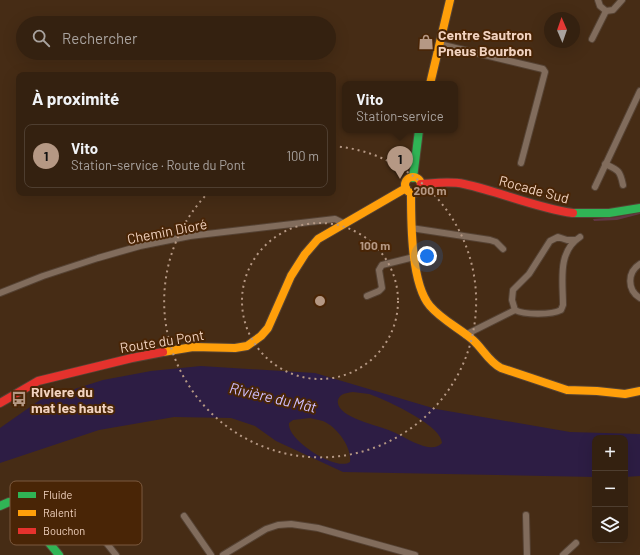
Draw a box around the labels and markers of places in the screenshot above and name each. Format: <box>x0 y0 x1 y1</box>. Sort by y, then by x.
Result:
place label: Centre Sautron Pneus Bourbon <box>438 26 532 59</box>
shop icon: Centre Sautron Pneus Bourbon <box>417 33 435 51</box>
pin: 1 <box>387 146 413 179</box>
centre of rings <box>313 294 327 308</box>
place label: Riviere du mat les hauts <box>31 383 114 416</box>
bus stop icon: Riviere du mat les hauts <box>10 390 28 408</box>

